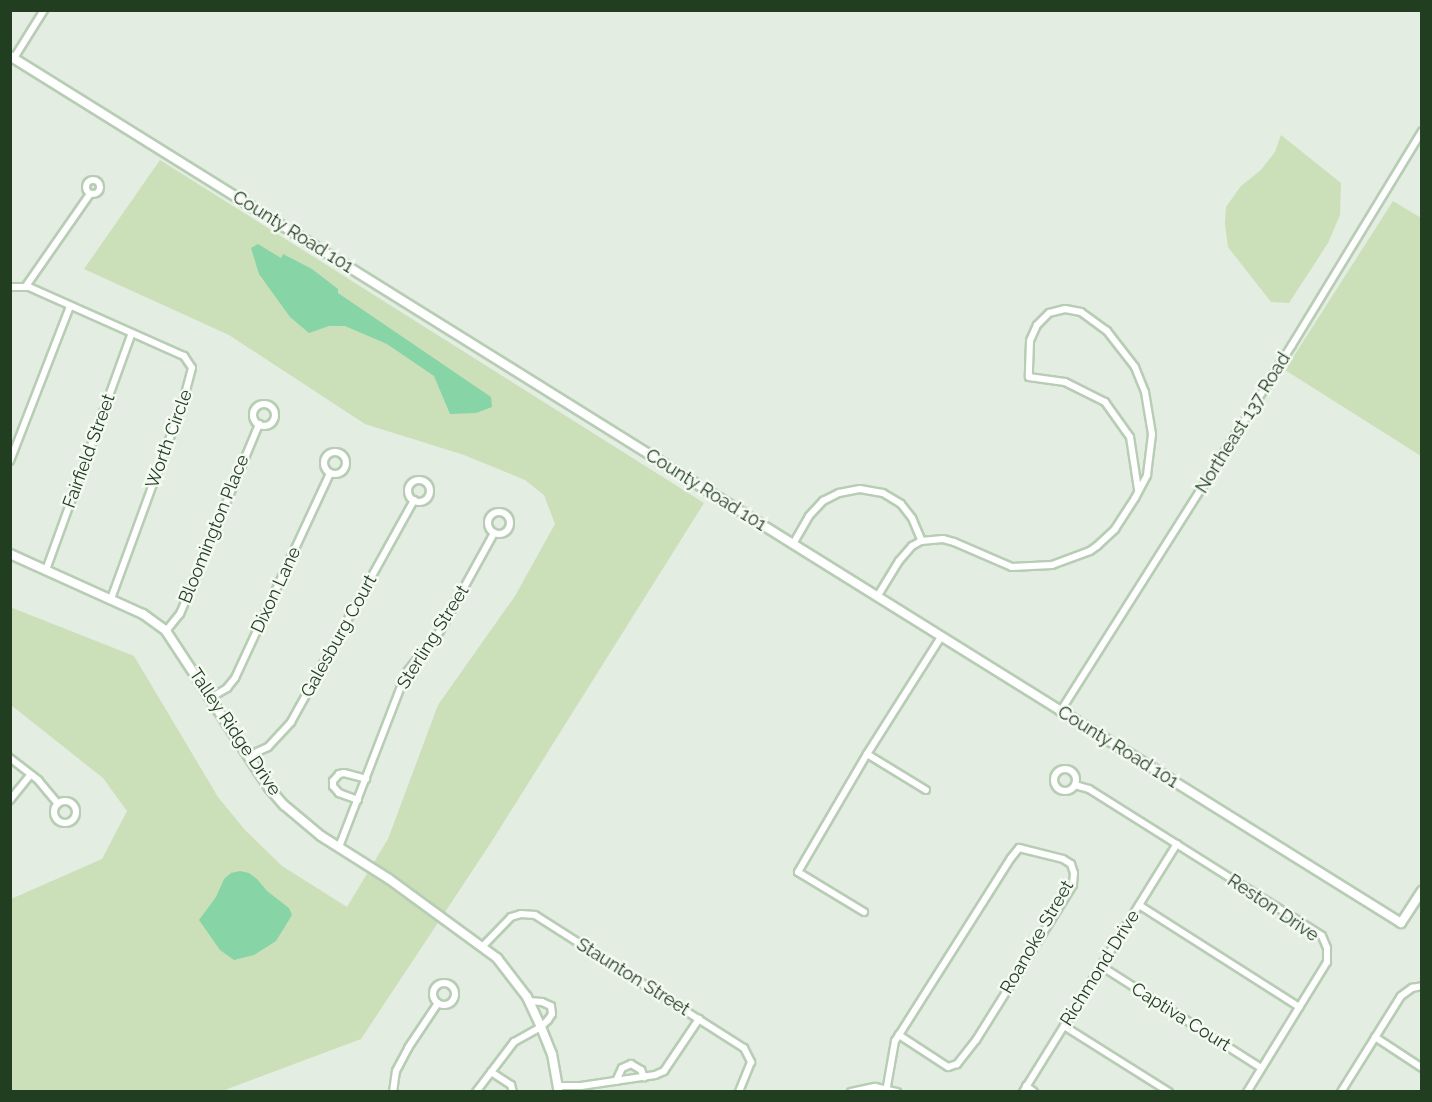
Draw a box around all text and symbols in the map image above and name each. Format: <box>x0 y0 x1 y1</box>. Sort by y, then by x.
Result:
street label: County Road 101 <box>228 186 358 278</box>
street label: Northeast 137 Road <box>1191 349 1295 497</box>
street label: Worth Circle <box>141 387 197 491</box>
street label: Fairfield Street <box>58 391 120 511</box>
street label: County Road 101 <box>641 444 771 536</box>
street label: Bloomington Place <box>174 452 254 606</box>
street label: Dixon Lane <box>247 543 305 637</box>
street label: Galesburg Court <box>296 571 382 701</box>
street label: Sterling Street <box>392 581 474 693</box>
street label: Talley Ridge Drive <box>184 664 286 800</box>
street label: County Road 101 <box>1053 701 1183 793</box>
street label: Reston Drive <box>1223 870 1323 946</box>
street label: Roanoke Street <box>996 876 1078 998</box>
street label: Richmond Drive <box>1056 906 1144 1030</box>
street label: Staunton Street <box>572 934 694 1020</box>
street label: Captiva Court <box>1127 978 1235 1056</box>

